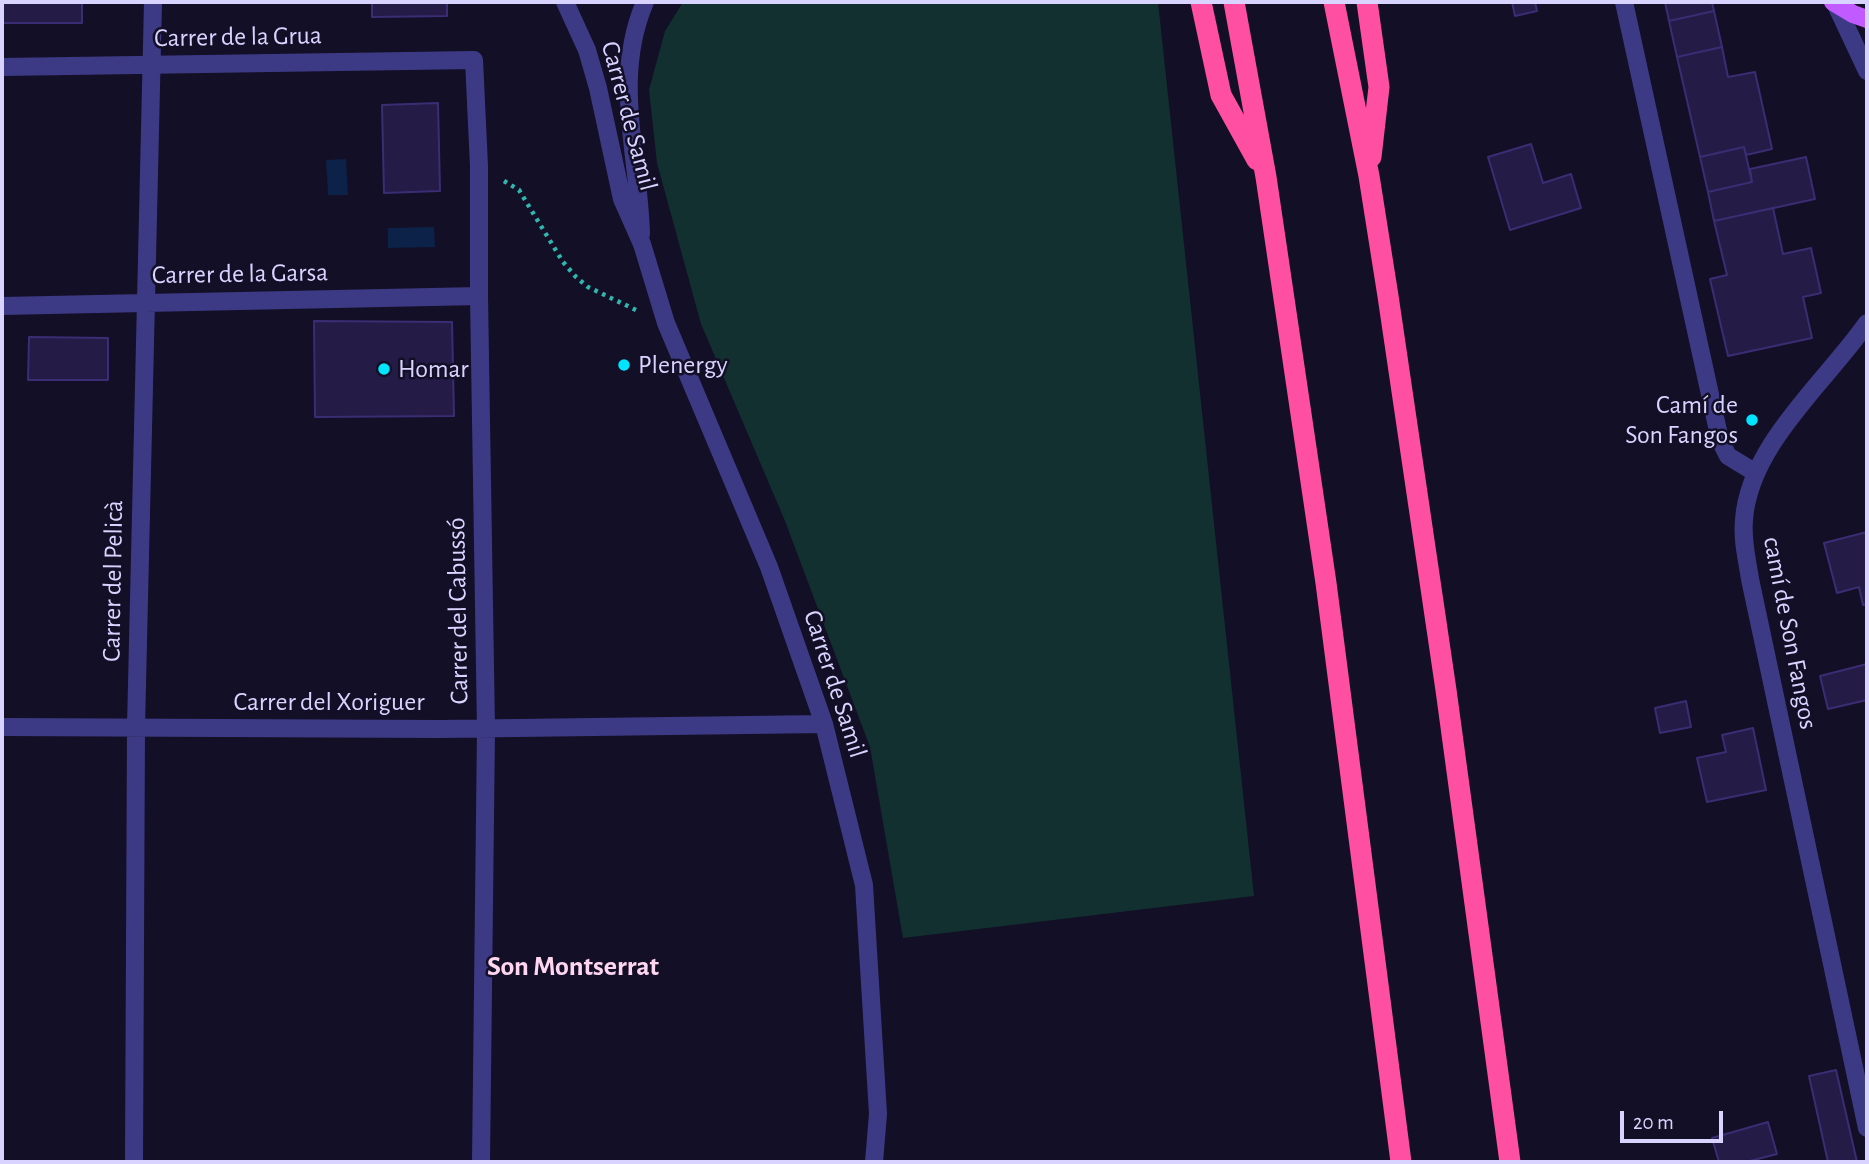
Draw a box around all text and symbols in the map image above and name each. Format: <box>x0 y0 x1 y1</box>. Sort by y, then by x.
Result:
street label: Carrer de la Grua <box>154 20 322 54</box>
street label: Carrer de Samil <box>594 38 664 194</box>
street label: Carrer de la Garsa <box>152 257 328 291</box>
place label: Plenergy <box>638 349 727 381</box>
place label: Homar <box>398 353 469 385</box>
marker: Plenergy <box>616 357 632 373</box>
marker: Homar <box>376 361 392 377</box>
place label: Camí de Son Fangos <box>1625 389 1738 450</box>
marker: Camí de Son Fangos <box>1744 412 1760 428</box>
street label: Carrer del Pelicà <box>96 500 130 662</box>
street label: Carrer del Cabussó <box>441 517 475 705</box>
street label: camí de Son Fangos <box>1756 534 1824 732</box>
street label: Carrer de Samil <box>796 606 874 762</box>
street label: Carrer del Xoriguer <box>233 686 425 718</box>
district label: Son Montserrat <box>487 950 659 984</box>
scale bar <box>1624 1098 1727 1142</box>
text: 20 m <box>1633 1112 1674 1133</box>

